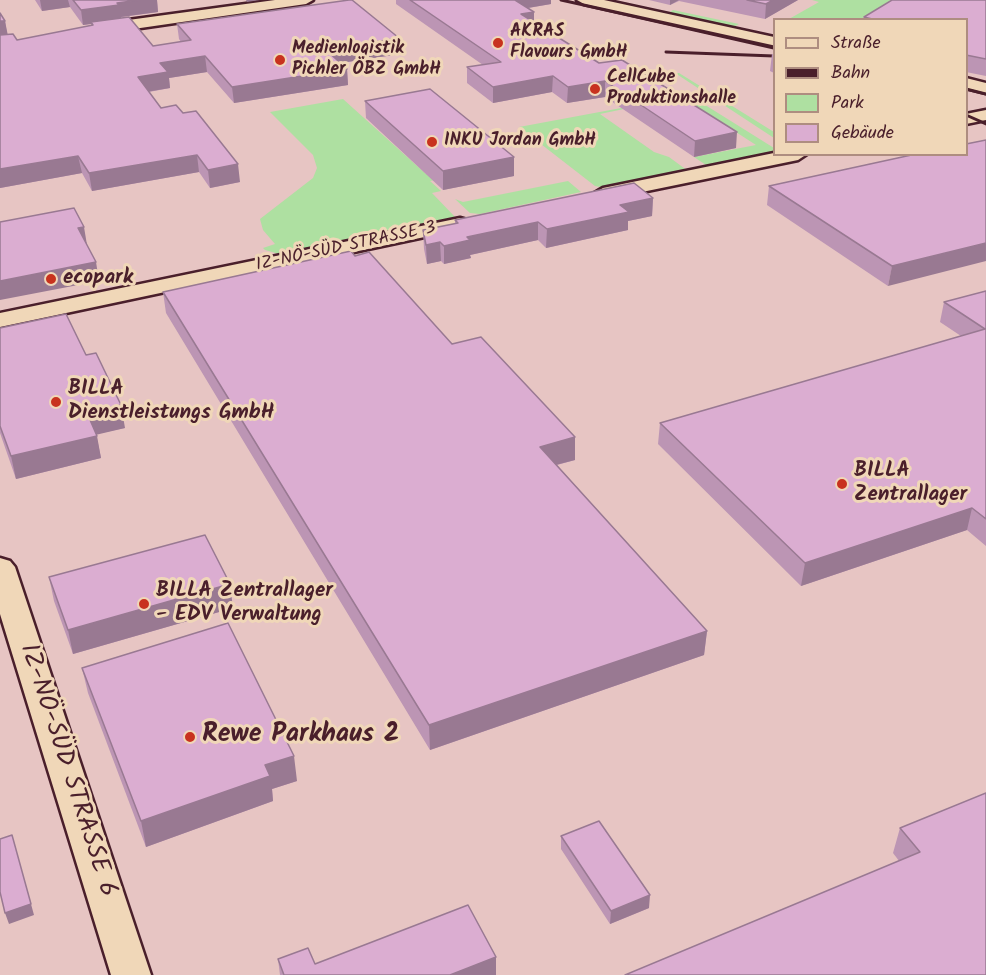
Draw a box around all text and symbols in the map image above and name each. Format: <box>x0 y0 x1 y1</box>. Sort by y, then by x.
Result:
legend <box>773 18 968 156</box>
place label: AKRAS Flavours GmbH <box>510 22 628 64</box>
text: Straße <box>831 29 881 58</box>
marker: AKRAS Flavours GmbH <box>491 36 505 50</box>
place label: Medienlogistik Pichler ÖBZ GmbH <box>292 39 441 82</box>
marker: Medienlogistik Pichler ÖBZ GmbH <box>273 53 287 67</box>
text: Bahn <box>831 59 870 88</box>
place label: CellCube Produktionshalle <box>607 68 736 110</box>
marker: CellCube Produktionshalle <box>588 82 602 96</box>
text: Park <box>831 89 864 118</box>
text: Gebäude <box>831 119 894 148</box>
place label: INKU Jordan GmbH <box>444 131 596 153</box>
marker: INKU Jordan GmbH <box>425 135 439 149</box>
street label: IZ-NÖ-SÜD STRASSE 3 <box>254 218 438 278</box>
place label: ecopark <box>63 266 133 292</box>
marker: ecopark <box>44 272 58 286</box>
place label: BILLA Dienstleistungs GmbH <box>68 377 274 427</box>
marker: BILLA Dienstleistungs GmbH <box>49 395 63 409</box>
place label: BILLA Zentrallager <box>854 459 967 509</box>
marker: BILLA Zentrallager <box>835 477 849 491</box>
place label: BILLA Zentrallager - EDV Verwaltung <box>156 579 333 629</box>
marker: BILLA Zentrallager - EDV Verwaltung <box>137 597 151 611</box>
street label: IZ-NÖ-SÜD STRASSE 6 <box>10 640 122 902</box>
place label: Rewe Parkhaus 2 <box>202 721 399 753</box>
marker: Rewe Parkhaus 2 <box>183 730 197 744</box>

